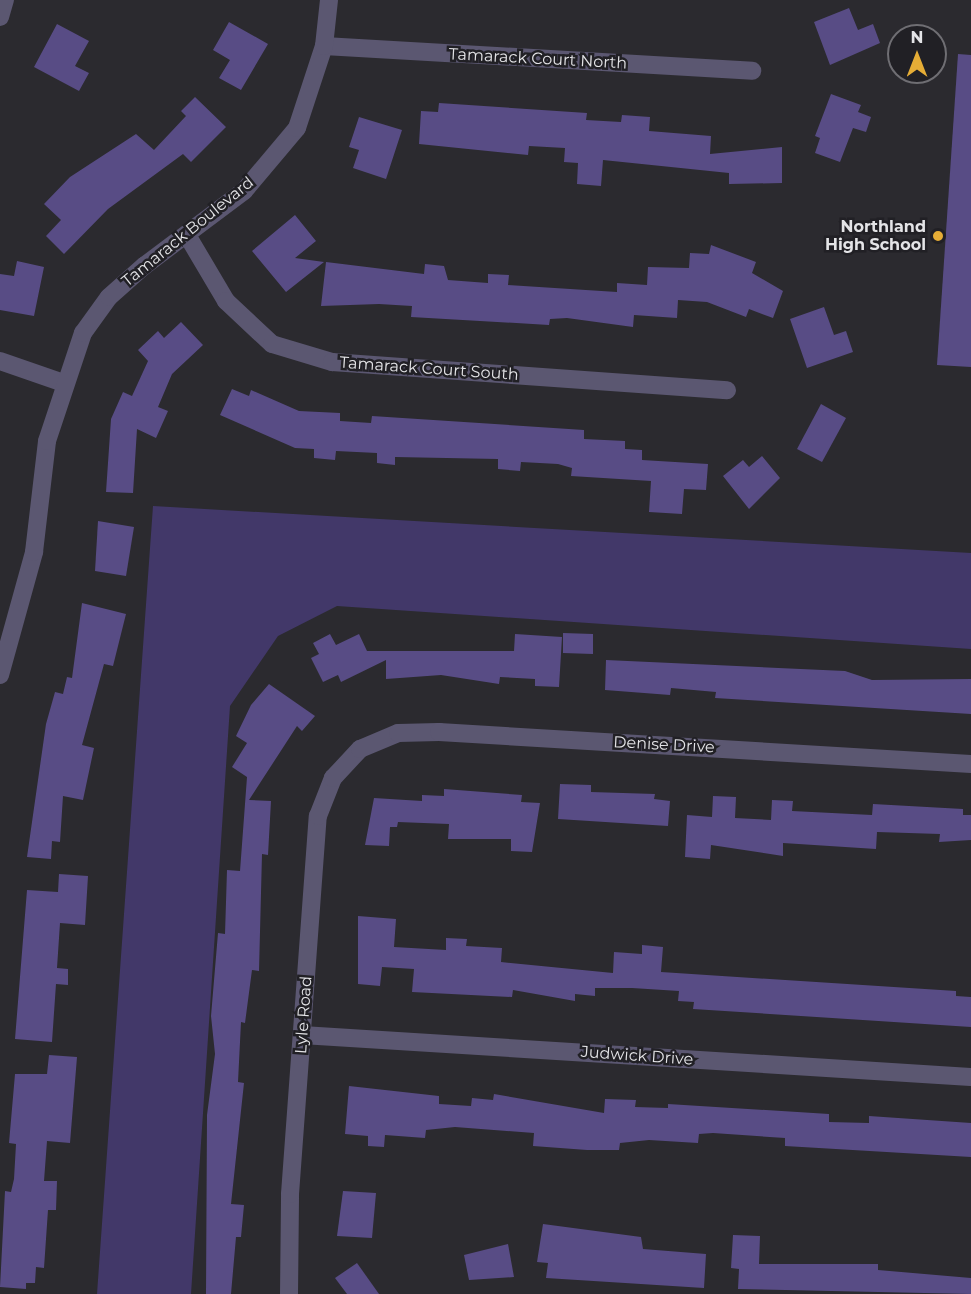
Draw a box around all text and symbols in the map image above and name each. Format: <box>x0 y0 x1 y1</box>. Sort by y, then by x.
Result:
north arrow <box>887 24 947 84</box>
text: N <box>911 28 923 47</box>
street label: Tamarack Court North <box>448 45 628 73</box>
street label: Tamarack Boulevard <box>118 173 258 291</box>
place label: Northland High School <box>825 217 926 255</box>
marker: Northland High School <box>931 229 945 243</box>
street label: Tamarack Court South <box>339 353 519 385</box>
street label: Denise Drive <box>613 733 715 757</box>
street label: Lyle Road <box>292 975 316 1055</box>
street label: Judwick Drive <box>580 1042 694 1070</box>

